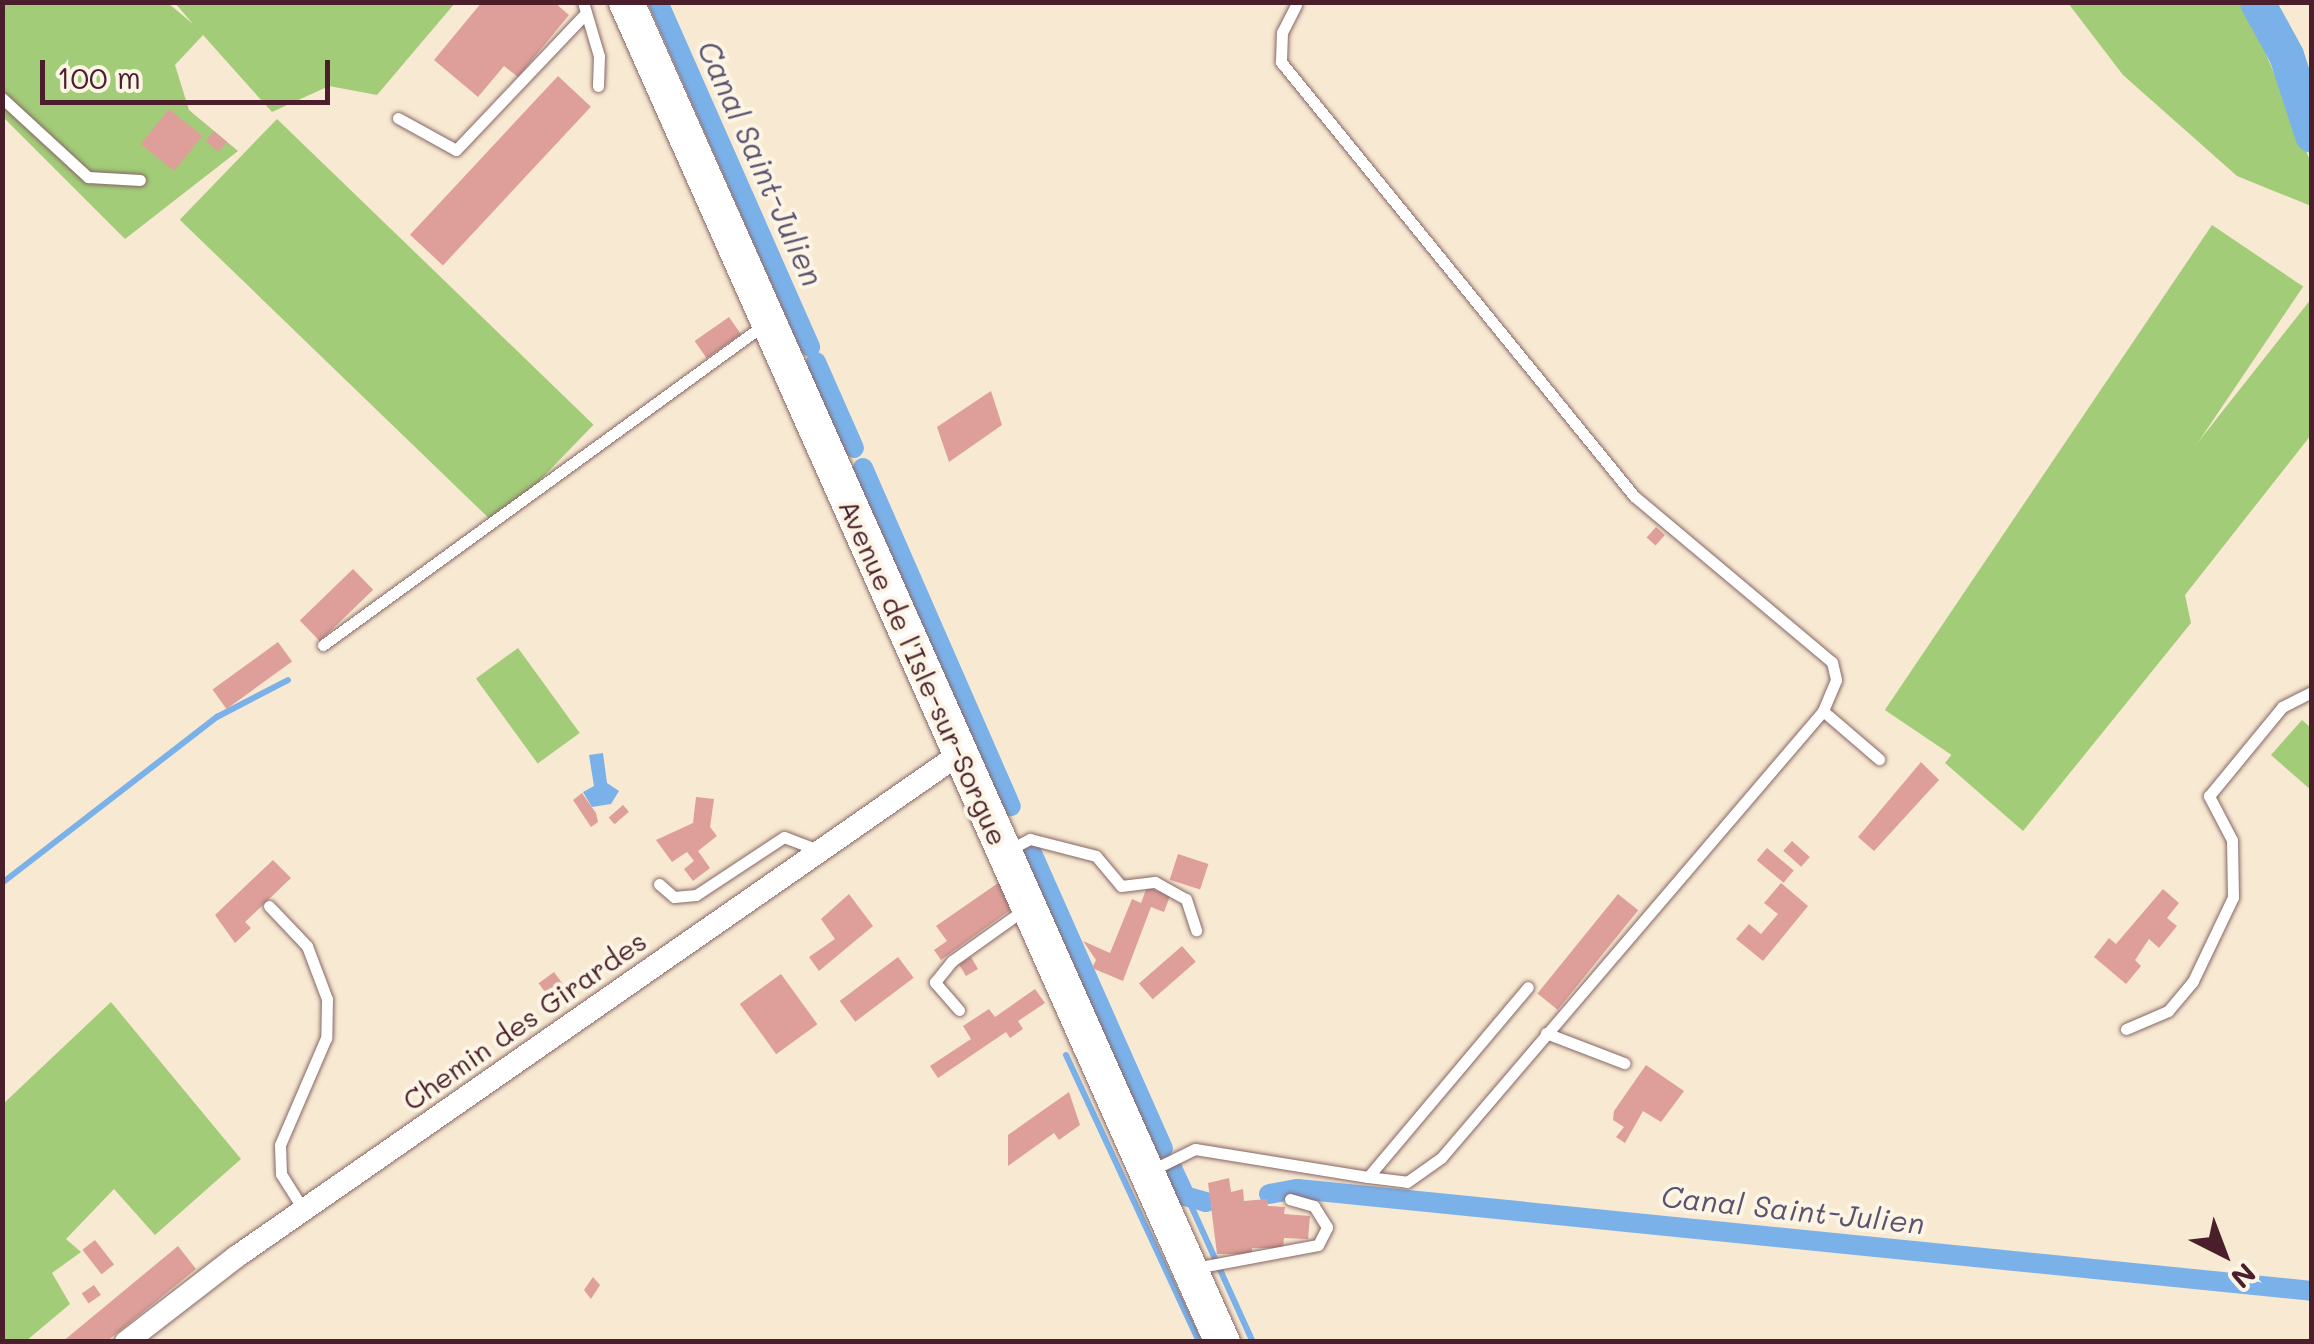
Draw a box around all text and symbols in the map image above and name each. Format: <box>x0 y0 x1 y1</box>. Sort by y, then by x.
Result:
water label: Canal Saint-Julien <box>691 35 831 291</box>
scale bar <box>45 40 335 102</box>
text: 100 m <box>57 57 141 97</box>
street label: Avenue de l'Isle-sur-Sorgue <box>832 494 1016 850</box>
street label: Chemin des Girardes <box>396 923 652 1117</box>
water label: Canal Saint-Julien <box>1660 1177 1926 1241</box>
north arrow <box>2174 1204 2274 1304</box>
text: N <box>2224 1256 2264 1297</box>

